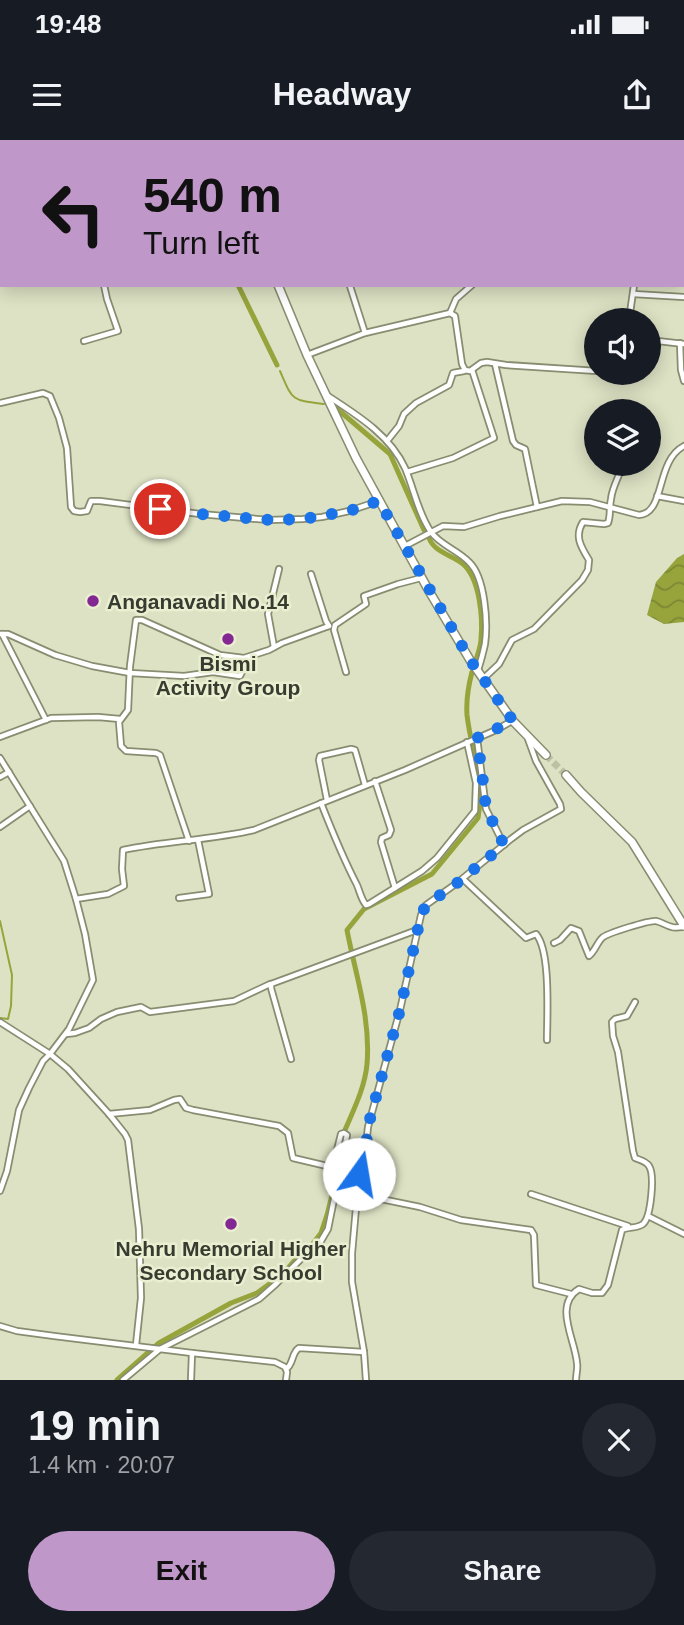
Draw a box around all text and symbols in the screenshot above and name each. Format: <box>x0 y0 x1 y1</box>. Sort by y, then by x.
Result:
text: 19:48 <box>35 9 102 39</box>
icon: menu <box>28 76 66 114</box>
text: Headway <box>273 76 411 112</box>
icon: share <box>618 76 656 114</box>
icon: left <box>28 168 119 259</box>
text: 540 m <box>143 168 282 222</box>
text: Turn left <box>143 225 259 261</box>
map controls <box>584 308 661 476</box>
button: sound <box>584 308 661 385</box>
button: layers <box>584 399 661 476</box>
pin <box>130 479 190 539</box>
icon: arrive <box>141 490 179 528</box>
place label: Anganavadi No.14 <box>107 590 289 613</box>
marker: Anganavadi No.14 <box>85 593 101 609</box>
marker: Bismi Activity Group <box>220 631 236 647</box>
place label: Bismi Activity Group <box>156 652 300 699</box>
position arrow <box>322 1137 396 1211</box>
marker: Nehru Memorial Higher Secondary School <box>223 1216 239 1232</box>
place label: Nehru Memorial Higher Secondary School <box>115 1237 347 1284</box>
text: 19 min <box>28 1402 161 1449</box>
button: close <box>582 1403 656 1477</box>
text: 1.4 km · 20:07 <box>28 1452 175 1478</box>
button: Exit <box>28 1531 335 1611</box>
button: Share <box>349 1531 656 1611</box>

